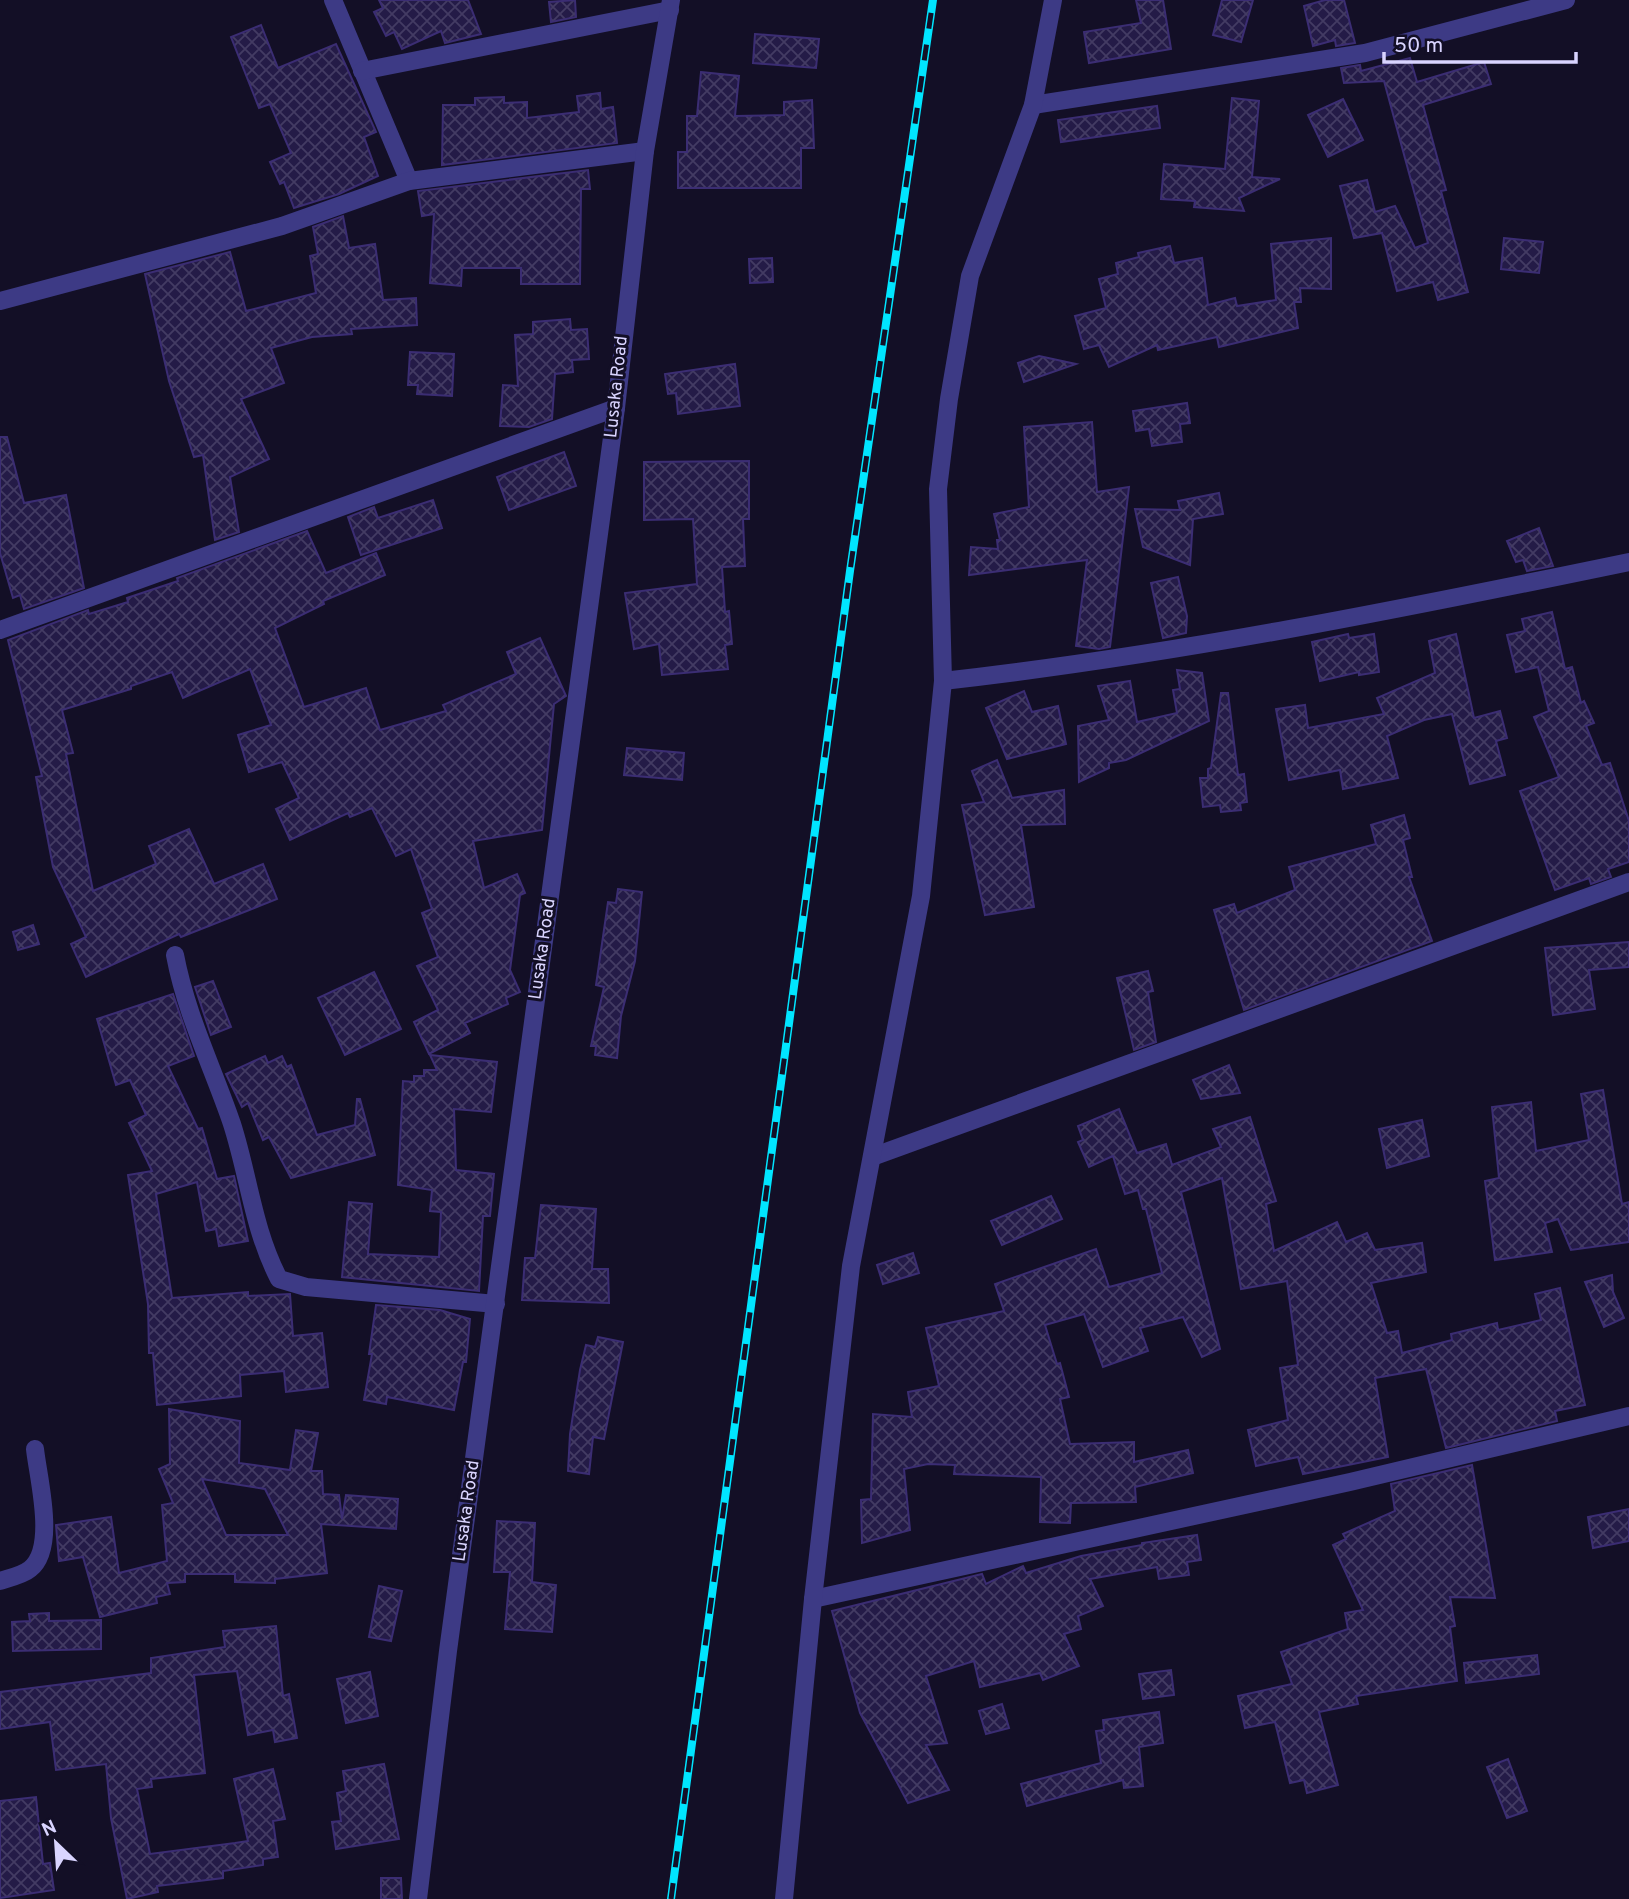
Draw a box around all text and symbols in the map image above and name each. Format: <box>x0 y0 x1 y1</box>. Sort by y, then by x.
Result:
scale bar <box>1384 21 1576 65</box>
text: 50 m <box>1394 33 1443 60</box>
street label: Lusaka Road <box>600 335 634 439</box>
street label: Lusaka Road <box>524 897 562 1001</box>
street label: Lusaka Road <box>448 1459 486 1563</box>
north arrow <box>21 1808 91 1878</box>
text: N <box>38 1816 61 1843</box>

